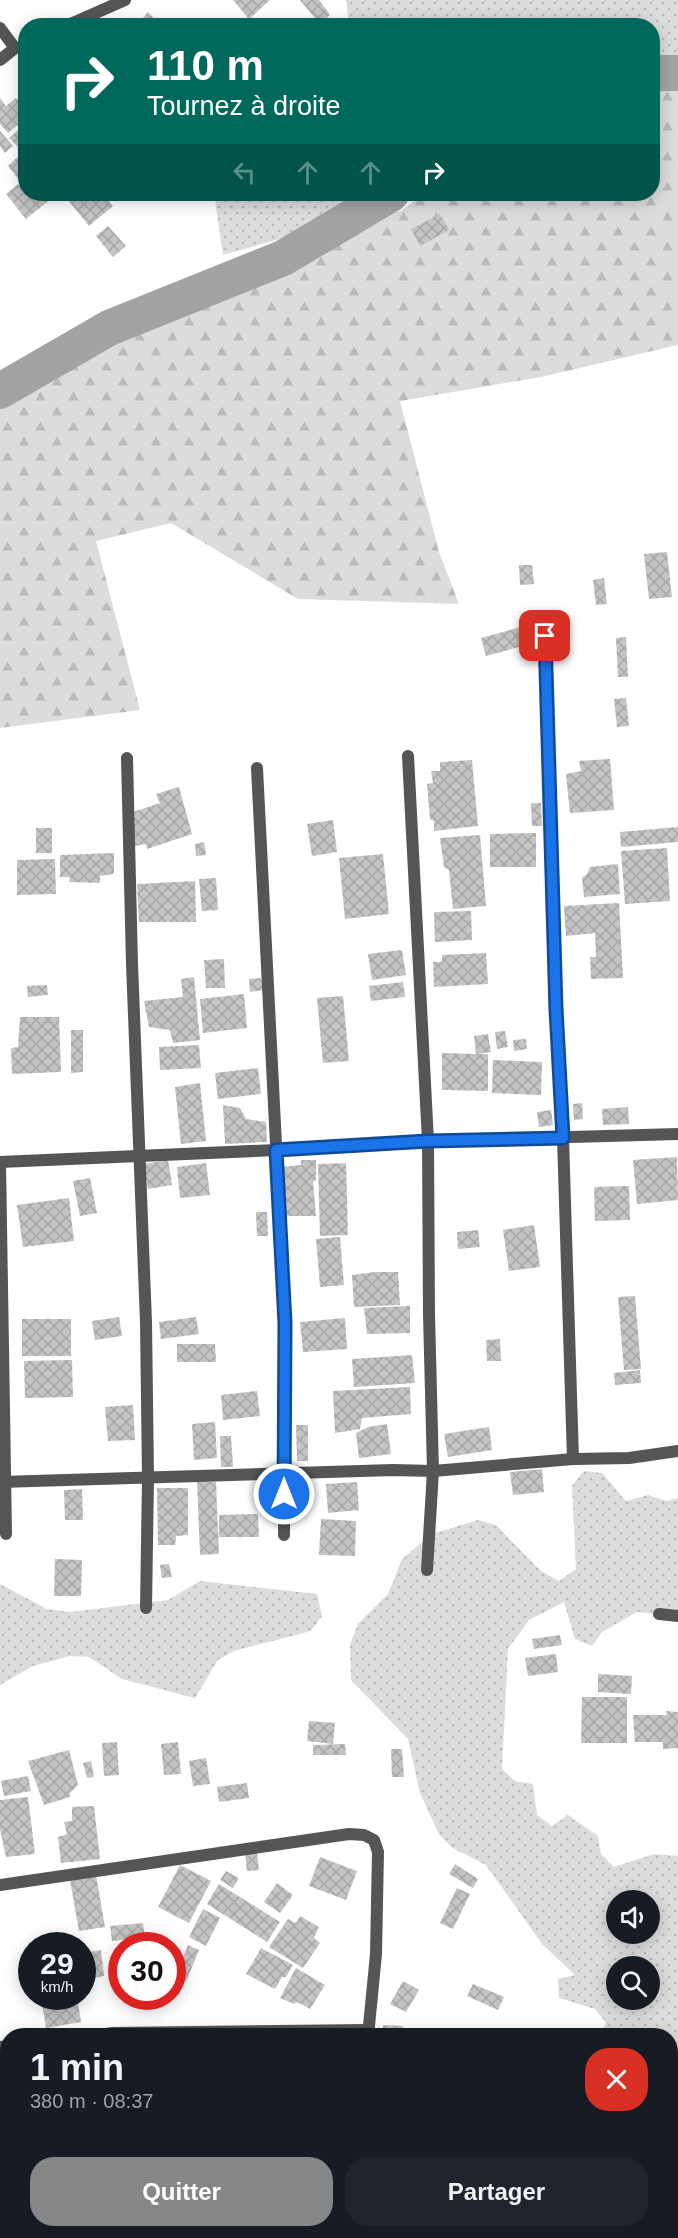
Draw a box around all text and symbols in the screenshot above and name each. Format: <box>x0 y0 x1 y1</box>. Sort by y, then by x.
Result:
icon: right <box>48 42 126 120</box>
text: 110 m <box>147 42 264 89</box>
text: Tournez à droite <box>147 91 341 121</box>
icon: left <box>228 156 261 189</box>
icon: ahead <box>291 156 324 189</box>
icon: ahead <box>354 156 387 189</box>
icon: right <box>417 156 450 189</box>
pin <box>519 610 570 661</box>
icon: arrive <box>528 619 561 652</box>
position arrow <box>252 1462 316 1526</box>
map controls <box>606 1890 660 2010</box>
button: sound <box>606 1890 660 1944</box>
speed limit sign: 30 <box>108 1932 186 2010</box>
text: 29 <box>40 1947 74 1980</box>
button: search <box>606 1956 660 2010</box>
text: km/h <box>41 1978 73 1995</box>
text: 1 min <box>30 2047 124 2088</box>
button: close <box>585 2048 648 2111</box>
text: 380 m · 08:37 <box>30 2090 153 2112</box>
button: Quitter <box>30 2157 333 2226</box>
button: Partager <box>345 2157 648 2226</box>

